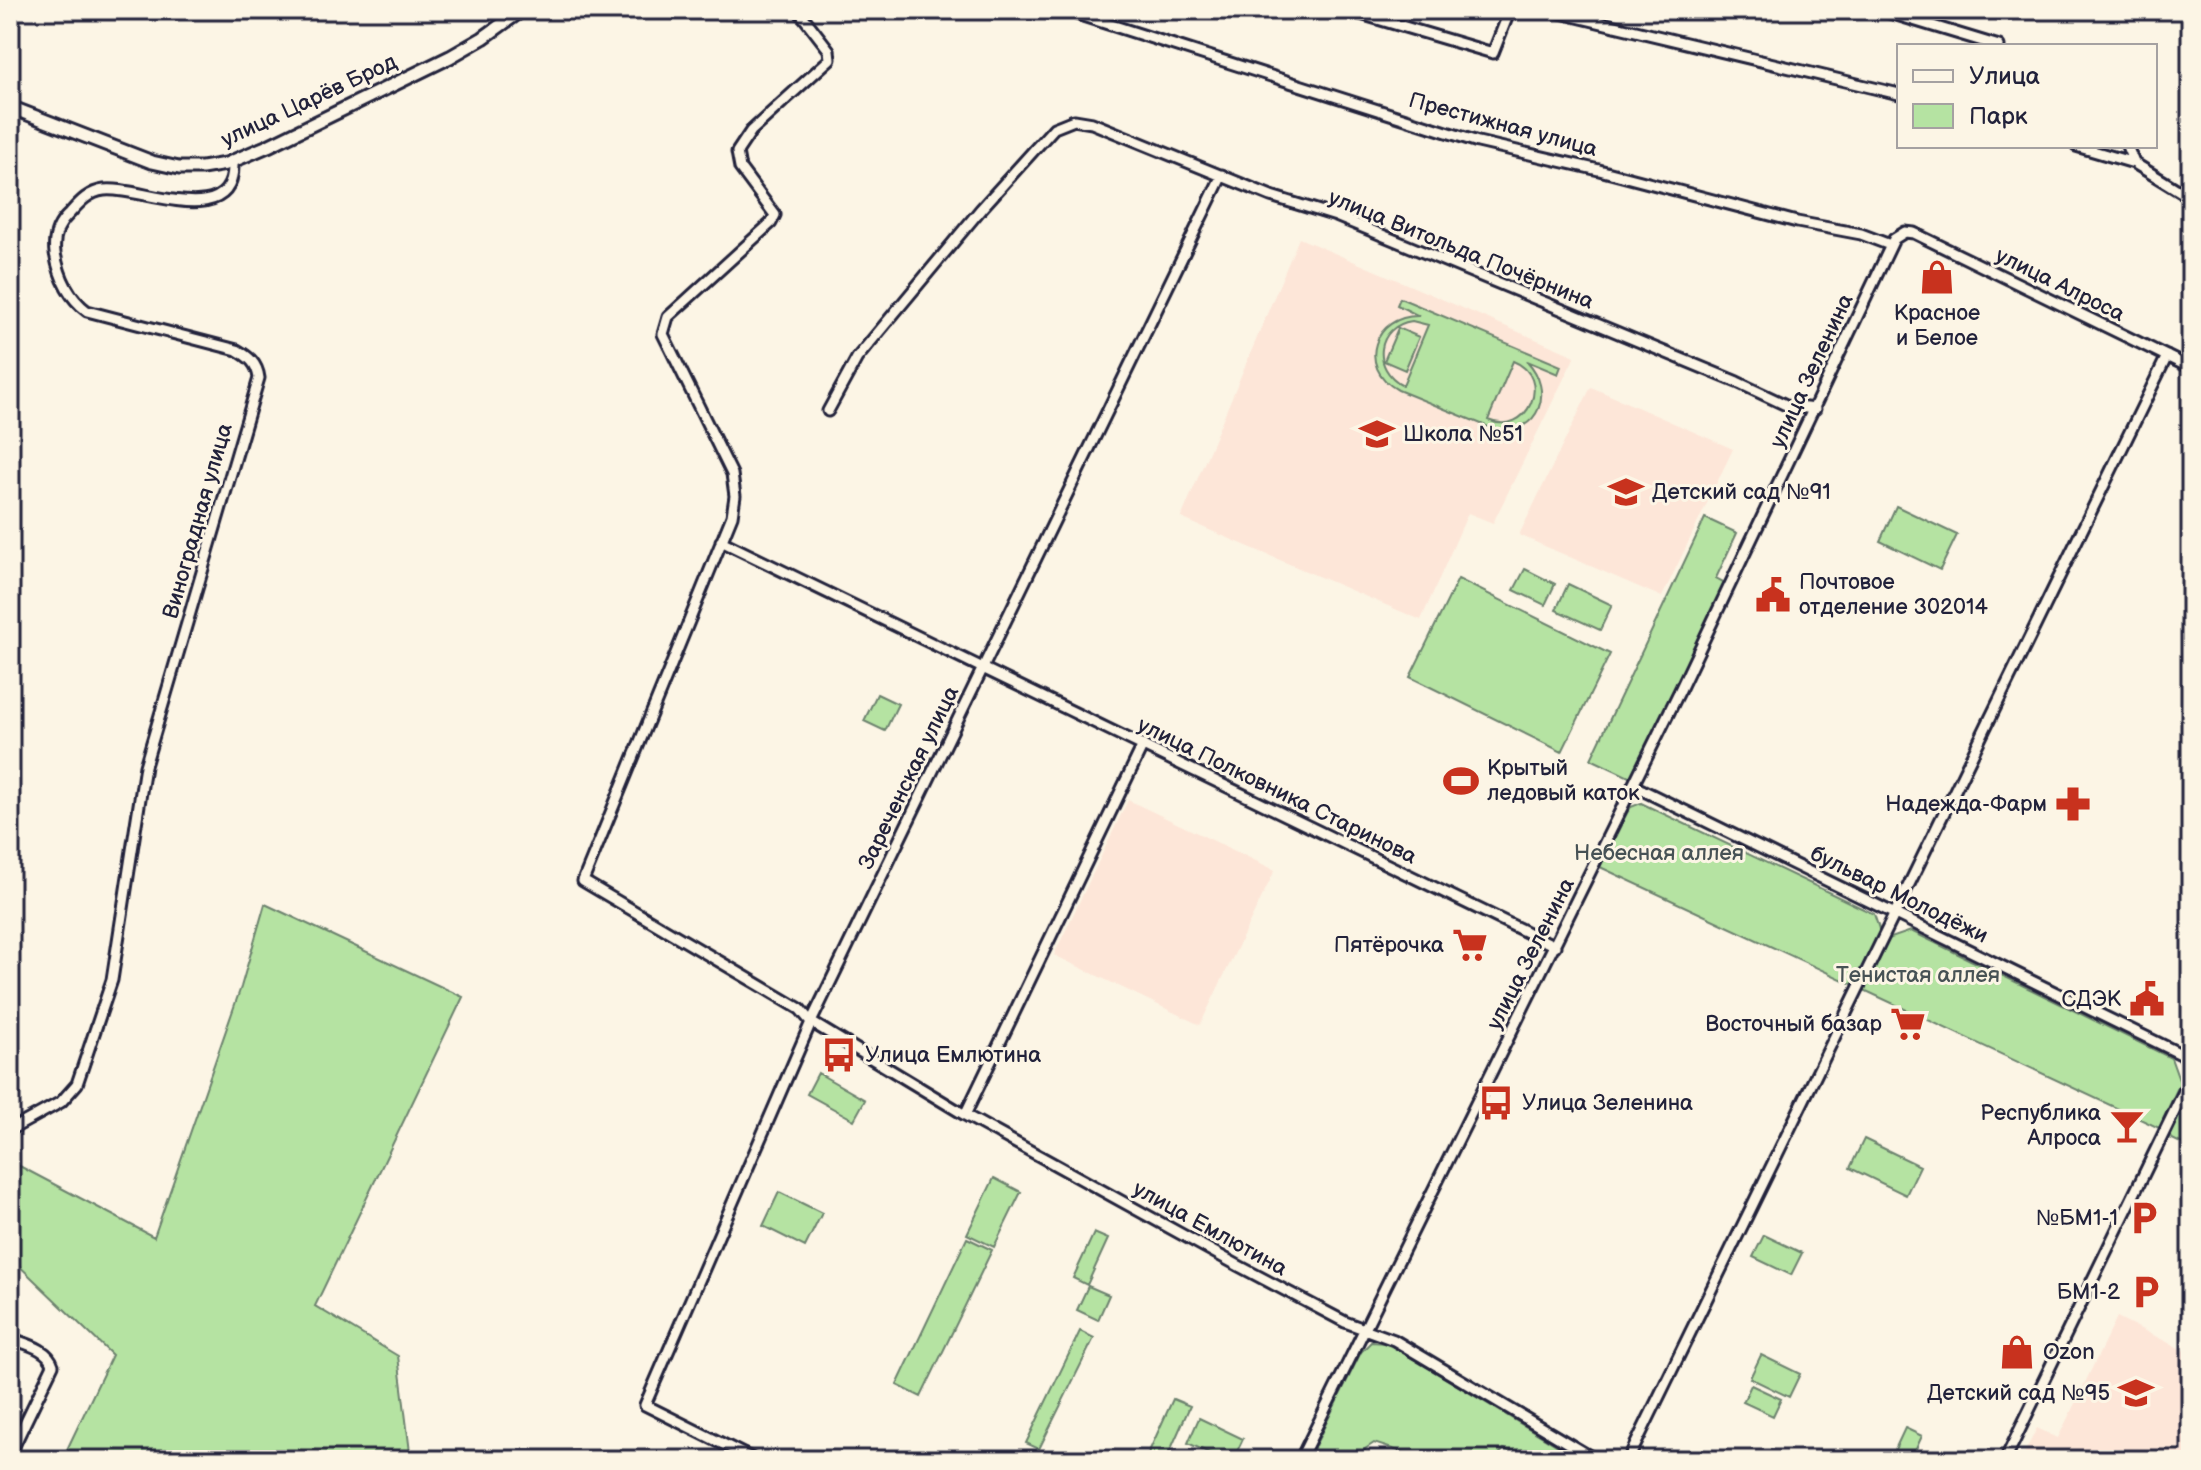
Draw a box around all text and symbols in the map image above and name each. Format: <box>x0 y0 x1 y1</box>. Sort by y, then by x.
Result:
legend <box>1897 44 2157 148</box>
street label: улица Царёв Брод <box>217 49 401 153</box>
text: Улица <box>1969 62 2040 91</box>
street label: Престижная улица <box>1406 87 1600 163</box>
text: Парк <box>1969 102 2028 131</box>
street label: улица Витольда Почёрнина <box>1324 184 1598 316</box>
street label: улица Алроса <box>1991 242 2129 328</box>
shop icon: Красное и Белое <box>1918 258 1956 296</box>
street label: улица Зеленина <box>1764 290 1860 452</box>
place label: Красное и Белое <box>1894 300 1980 352</box>
school or university icon: Школа №51 <box>1358 415 1396 453</box>
street label: Виноградная улица <box>157 420 239 622</box>
place label: Школа №51 <box>1403 421 1523 448</box>
school or university icon: Детский сад №91 <box>1607 473 1645 511</box>
place label: Детский сад №91 <box>1652 479 1831 506</box>
place label: Почтовое отделение 302014 <box>1799 569 1988 621</box>
public building icon: Почтовое отделение 302014 <box>1754 576 1792 614</box>
street label: Зареченская улица <box>853 682 965 874</box>
street label: улица Полковника Старинова <box>1133 712 1421 870</box>
place label: Крытый ледовый каток <box>1487 755 1640 807</box>
sports icon: Крытый ледовый каток <box>1442 762 1480 800</box>
pharmacy icon: Надежда-Фарм <box>2054 785 2092 823</box>
place label: Надежда-Фарм <box>1885 791 2047 818</box>
park label: Небесная аллея <box>1574 840 1744 867</box>
street label: бульвар Молодёжи <box>1806 840 1992 950</box>
street label: улица Зеленина <box>1481 874 1581 1034</box>
supermarket icon: Пятёрочка <box>1451 926 1489 964</box>
place label: Пятёрочка <box>1334 932 1444 959</box>
park label: Тенистая аллея <box>1836 962 2000 989</box>
public building icon: СДЭК <box>2128 980 2166 1018</box>
place label: СДЭК <box>2061 986 2122 1013</box>
supermarket icon: Восточный базар <box>1889 1005 1927 1043</box>
place label: Восточный базар <box>1705 1011 1883 1038</box>
bus stop icon: Улица Емлютина <box>820 1036 858 1074</box>
place label: Улица Емлютина <box>865 1042 1041 1069</box>
bus stop icon: Улица Зеленина <box>1477 1084 1515 1122</box>
place label: Улица Зеленина <box>1522 1090 1693 1117</box>
place label: Республика Алроса <box>1980 1100 2101 1152</box>
bar icon: Республика Алроса <box>2108 1107 2146 1145</box>
street label: улица Емлютина <box>1128 1175 1292 1283</box>
parking icon: №БМ1-1 <box>2125 1199 2163 1237</box>
place label: №БМ1-1 <box>2036 1205 2118 1232</box>
parking icon: БМ1-2 <box>2127 1273 2165 1311</box>
place label: БМ1-2 <box>2057 1279 2120 1306</box>
shop icon: Ozon <box>1998 1333 2036 1371</box>
place label: Ozon <box>2043 1339 2095 1366</box>
school or university icon: Детский сад №95 <box>2117 1374 2155 1412</box>
place label: Детский сад №95 <box>1927 1380 2110 1407</box>

